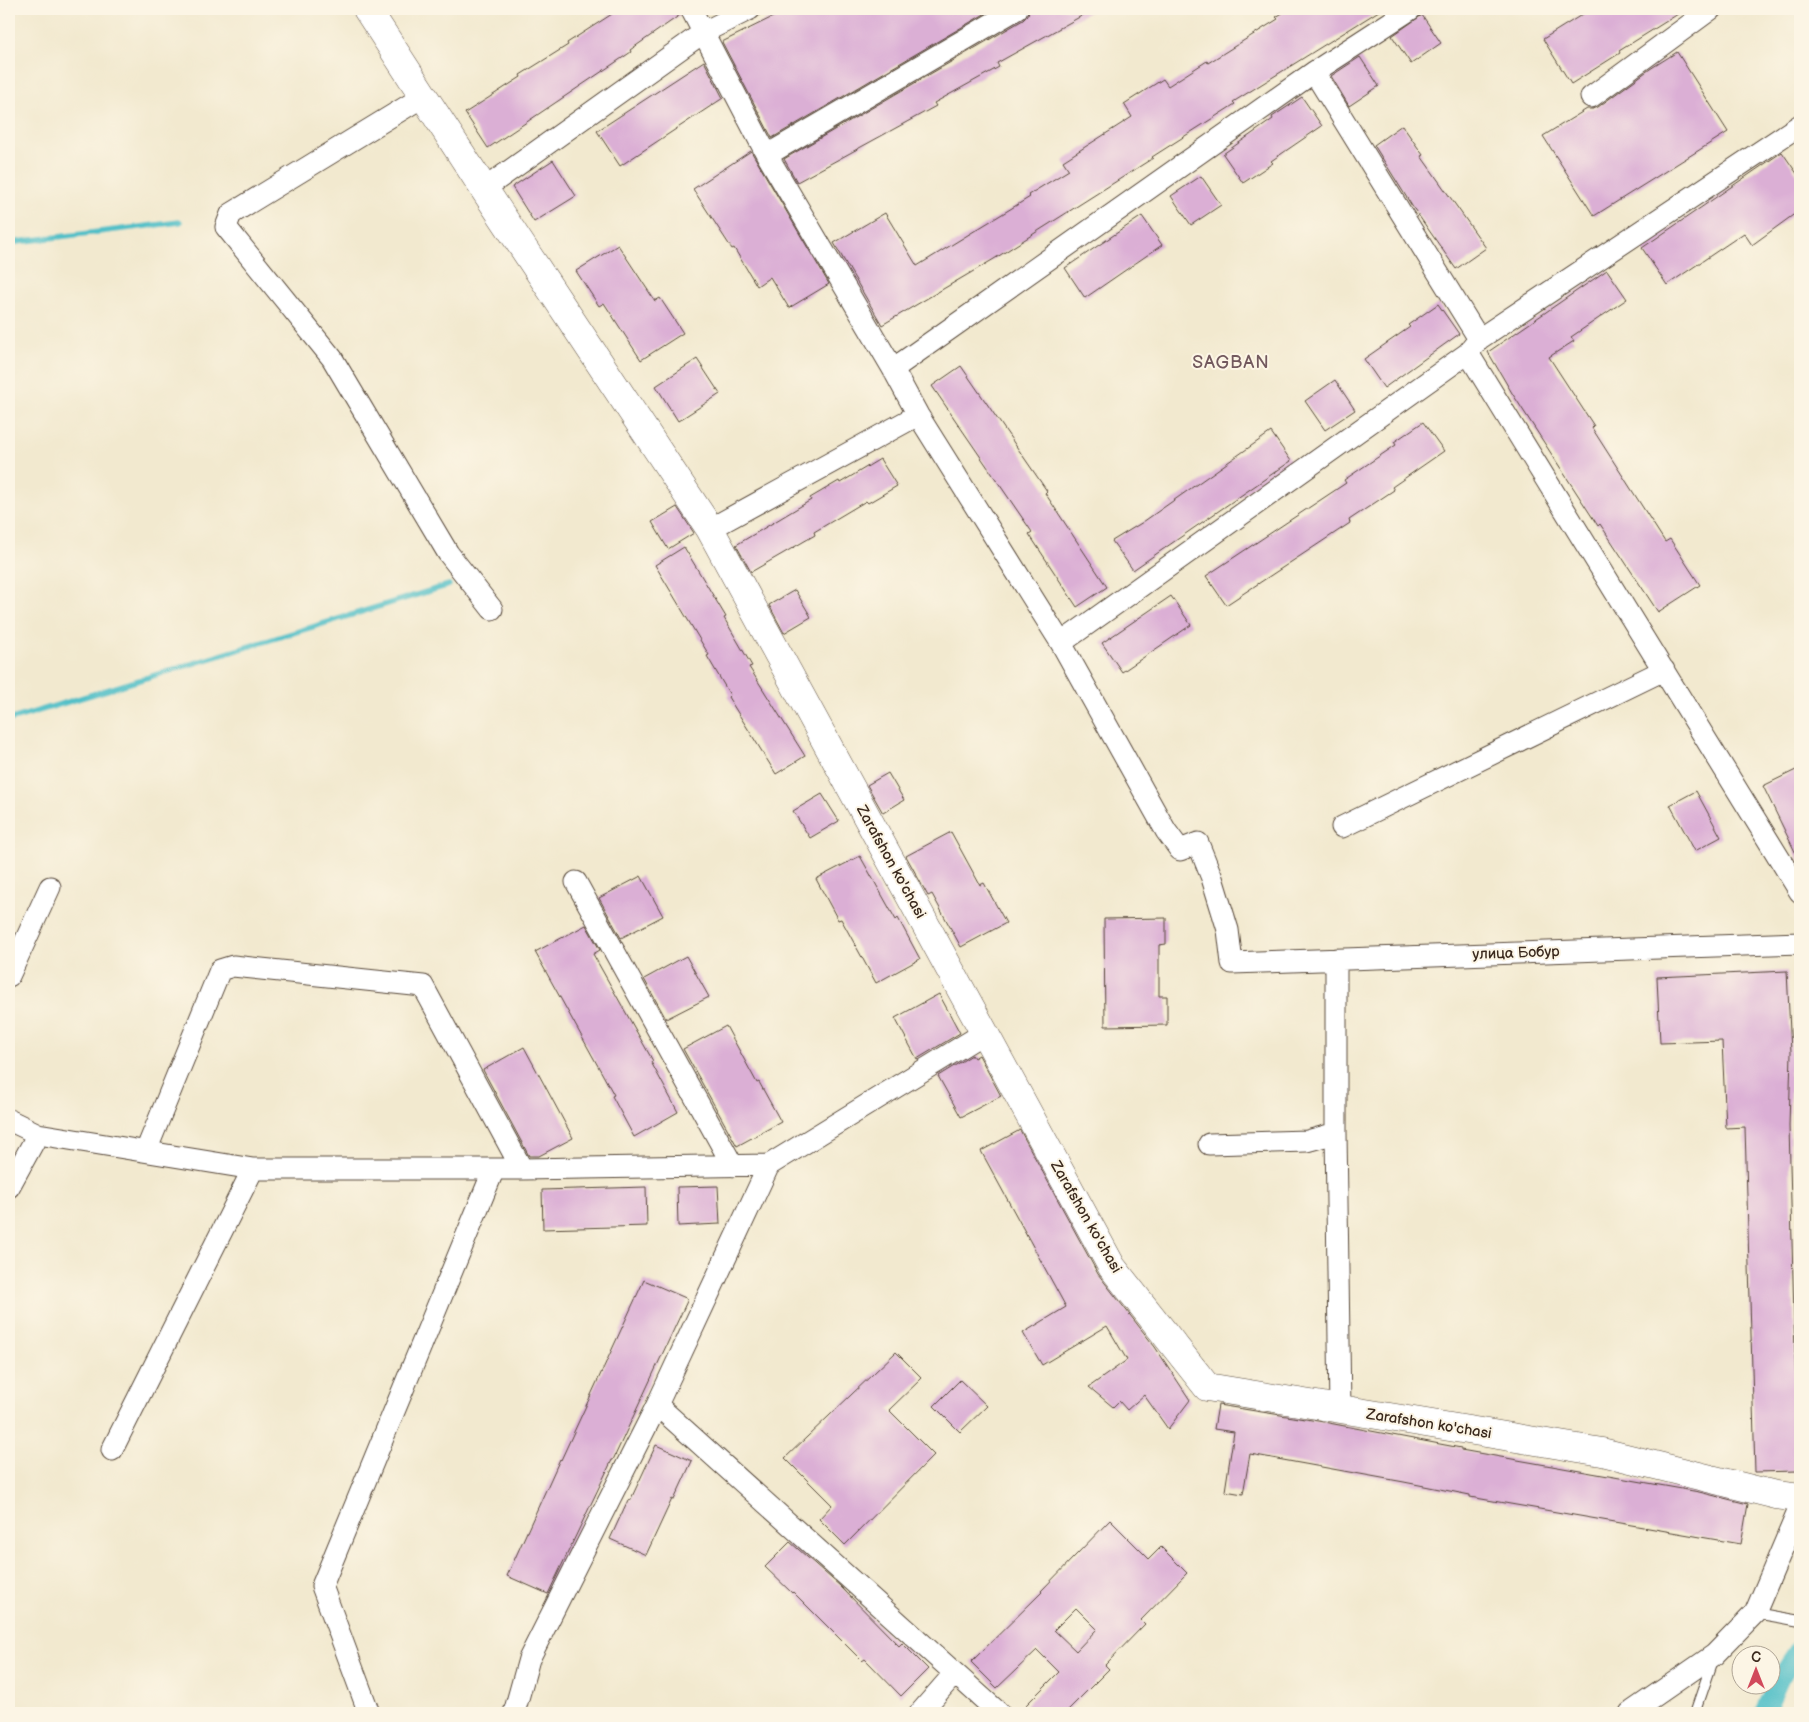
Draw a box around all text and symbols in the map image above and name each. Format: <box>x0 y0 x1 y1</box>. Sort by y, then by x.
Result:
district label: SAGBAN <box>1192 352 1270 373</box>
street label: Zarafshon ko'chasi <box>852 801 930 922</box>
street label: улица Бобур <box>1472 942 1561 964</box>
street label: Zarafshon ko'chasi <box>1046 1157 1126 1277</box>
street label: Zarafshon ko'chasi <box>1364 1405 1493 1443</box>
north arrow <box>1732 1644 1782 1694</box>
text: С <box>1751 1649 1761 1666</box>

